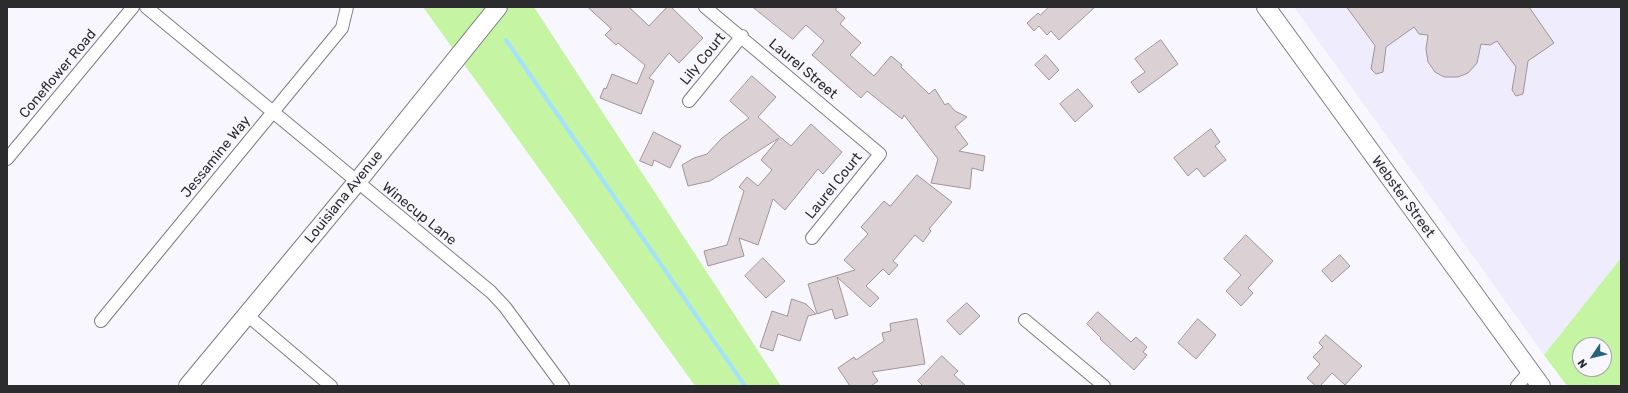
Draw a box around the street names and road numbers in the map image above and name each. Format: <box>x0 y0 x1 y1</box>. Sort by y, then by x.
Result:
street label: Coneflower Road <box>16 26 100 122</box>
street label: Lily Court <box>677 29 729 89</box>
street label: Laurel Street <box>765 35 841 103</box>
street label: Jessamine Way <box>178 113 254 201</box>
street label: Louisiana Avenue <box>301 147 387 247</box>
street label: Laurel Court <box>802 149 866 223</box>
street label: Webster Street <box>1368 153 1438 241</box>
street label: Winecup Lane <box>378 179 460 249</box>

